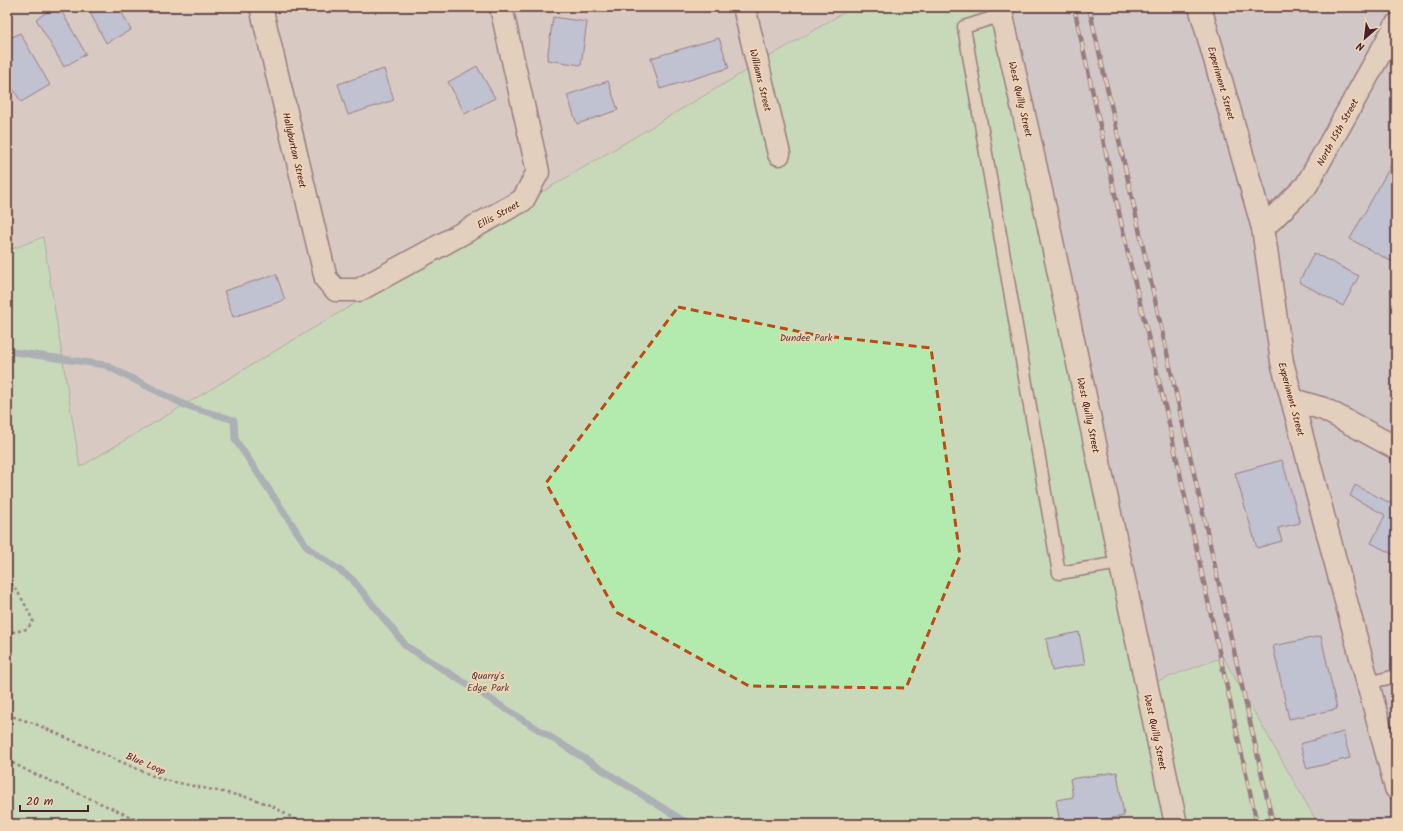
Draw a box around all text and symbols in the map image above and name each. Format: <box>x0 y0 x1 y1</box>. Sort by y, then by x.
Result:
north arrow <box>1345 18 1385 58</box>
text: N <box>1353 36 1368 56</box>
street label: Experiment Street <box>1203 44 1239 122</box>
street label: Williams Street <box>745 47 776 113</box>
street label: West Quilly Street <box>1004 60 1037 139</box>
street label: North 15th Street <box>1313 96 1363 169</box>
street label: Hallyburton Street <box>278 111 311 190</box>
street label: Ellis Street <box>474 196 523 233</box>
park label: Dundee Park <box>780 330 833 346</box>
street label: Experiment Street <box>1273 360 1309 438</box>
street label: West Quilly Street <box>1072 376 1104 455</box>
park label: Quarry's Edge Park <box>467 668 509 696</box>
street label: West Quilly Street <box>1139 693 1171 772</box>
street label: Blue Loop <box>123 748 168 779</box>
scale bar <box>20 787 88 813</box>
text: 20 m <box>26 792 54 811</box>

